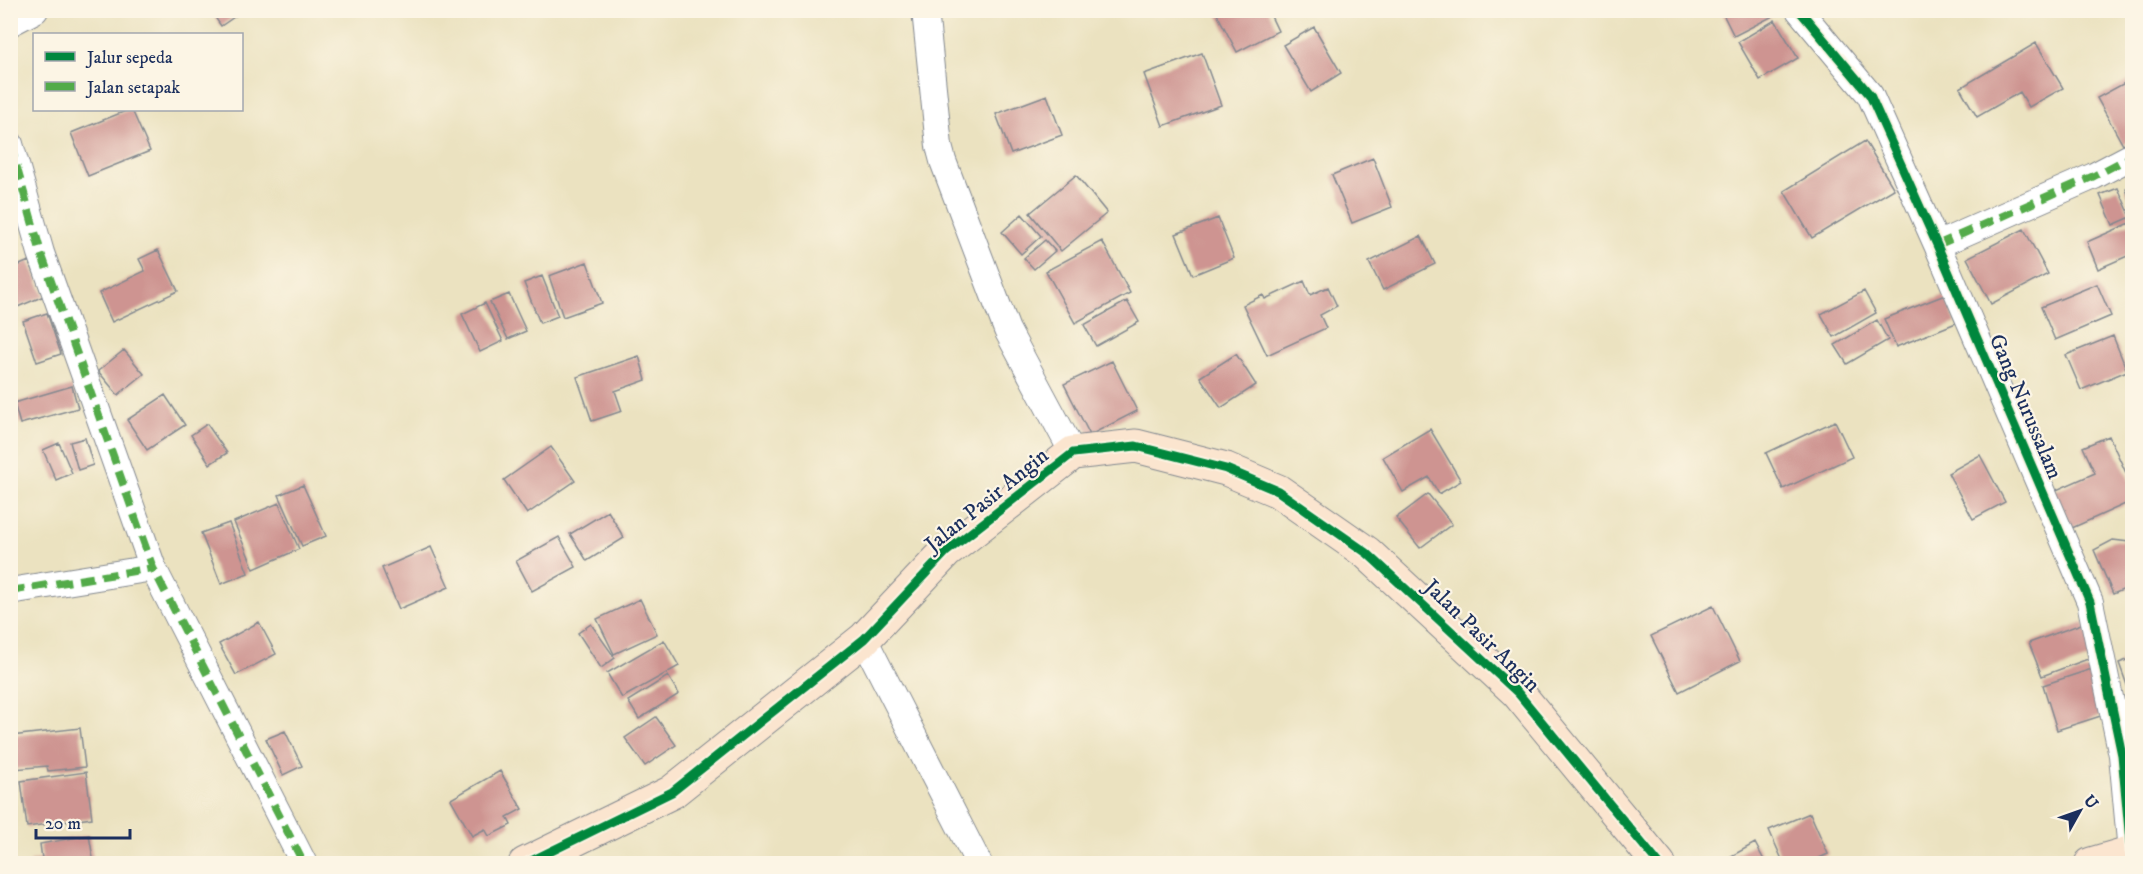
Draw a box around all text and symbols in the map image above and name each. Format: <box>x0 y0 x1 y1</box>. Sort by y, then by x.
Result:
legend <box>33 33 243 111</box>
text: Jalur sepeda <box>85 47 173 69</box>
text: Jalan setapak <box>85 77 180 99</box>
street label: Gang Nurussalam <box>1983 330 2068 483</box>
street label: Jalan Pasir Angin <box>918 442 1055 560</box>
street label: Jalan Pasir Angin <box>1417 572 1546 699</box>
north arrow <box>2050 781 2110 841</box>
text: U <box>2079 791 2103 814</box>
scale bar <box>36 802 130 840</box>
text: 20 m <box>45 813 81 835</box>

